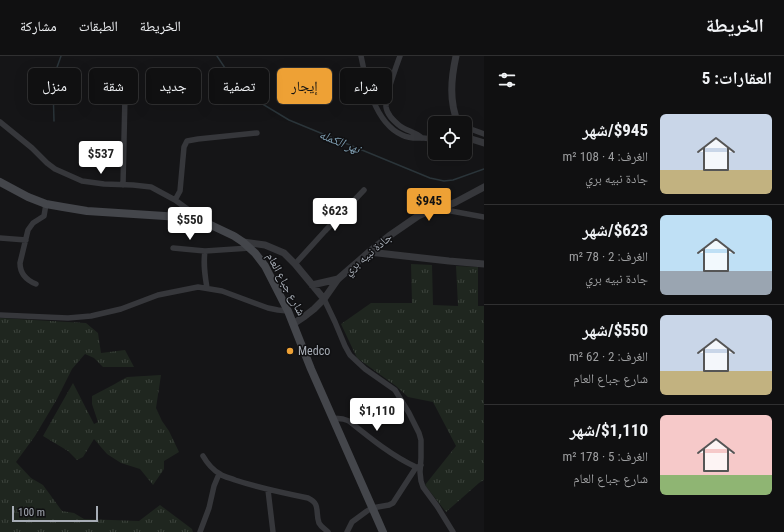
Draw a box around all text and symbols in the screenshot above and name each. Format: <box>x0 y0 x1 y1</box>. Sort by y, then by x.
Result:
text: الخريطة <box>706 14 764 37</box>
text: مشاركة <box>20 18 57 34</box>
text: الطبقات <box>79 18 118 34</box>
text: الخريطة <box>140 18 181 34</box>
chip: منزل <box>28 68 81 104</box>
chip: شقة <box>89 68 138 104</box>
chip: جديد <box>146 68 201 104</box>
chip: تصفية <box>209 68 269 104</box>
chip: إيجار <box>277 68 332 104</box>
chip: شراء <box>340 68 392 104</box>
text: العقارات: 5 <box>702 68 772 88</box>
icon: filters <box>496 69 518 91</box>
map controls <box>428 116 472 160</box>
button: locate <box>428 116 472 160</box>
text: $945/شهر <box>583 120 648 140</box>
water label: نهر الكمله <box>317 126 365 157</box>
icon: home <box>692 130 740 178</box>
pin: $537 <box>77 141 125 175</box>
text: $537 <box>88 146 114 161</box>
text: الغرف: 4 · 108 m² <box>563 149 648 164</box>
text: جادة نبيه بري <box>585 171 648 186</box>
pin: $945 <box>405 188 453 222</box>
text: $945 <box>416 193 442 208</box>
pin: $623 <box>311 198 359 232</box>
text: $623 <box>322 203 348 218</box>
pin: $550 <box>166 207 214 241</box>
text: $550 <box>177 212 203 227</box>
text: $623/شهر <box>583 220 648 240</box>
street label: جادة نبيه بري <box>341 230 397 280</box>
icon: home <box>692 231 740 279</box>
text: الغرف: 2 · 78 m² <box>569 249 648 264</box>
street label: شارع جباع العام <box>263 250 308 318</box>
text: جادة نبيه بري <box>585 271 648 286</box>
text: $550/شهر <box>583 320 648 340</box>
icon: home <box>692 331 740 379</box>
place label: Medco <box>298 344 330 358</box>
marker: Medco <box>285 346 295 356</box>
text: الغرف: 2 · 62 m² <box>569 349 648 364</box>
text: شارع جباع العام <box>573 371 648 386</box>
pin: $1,110 <box>344 398 410 432</box>
text: $1,110 <box>359 403 395 418</box>
text: $1,110/شهر <box>570 420 648 440</box>
icon: home <box>692 431 740 479</box>
text: الغرف: 5 · 178 m² <box>563 449 648 464</box>
text: شارع جباع العام <box>573 471 648 486</box>
scale bar <box>12 504 98 523</box>
text: 100 m <box>18 506 45 519</box>

